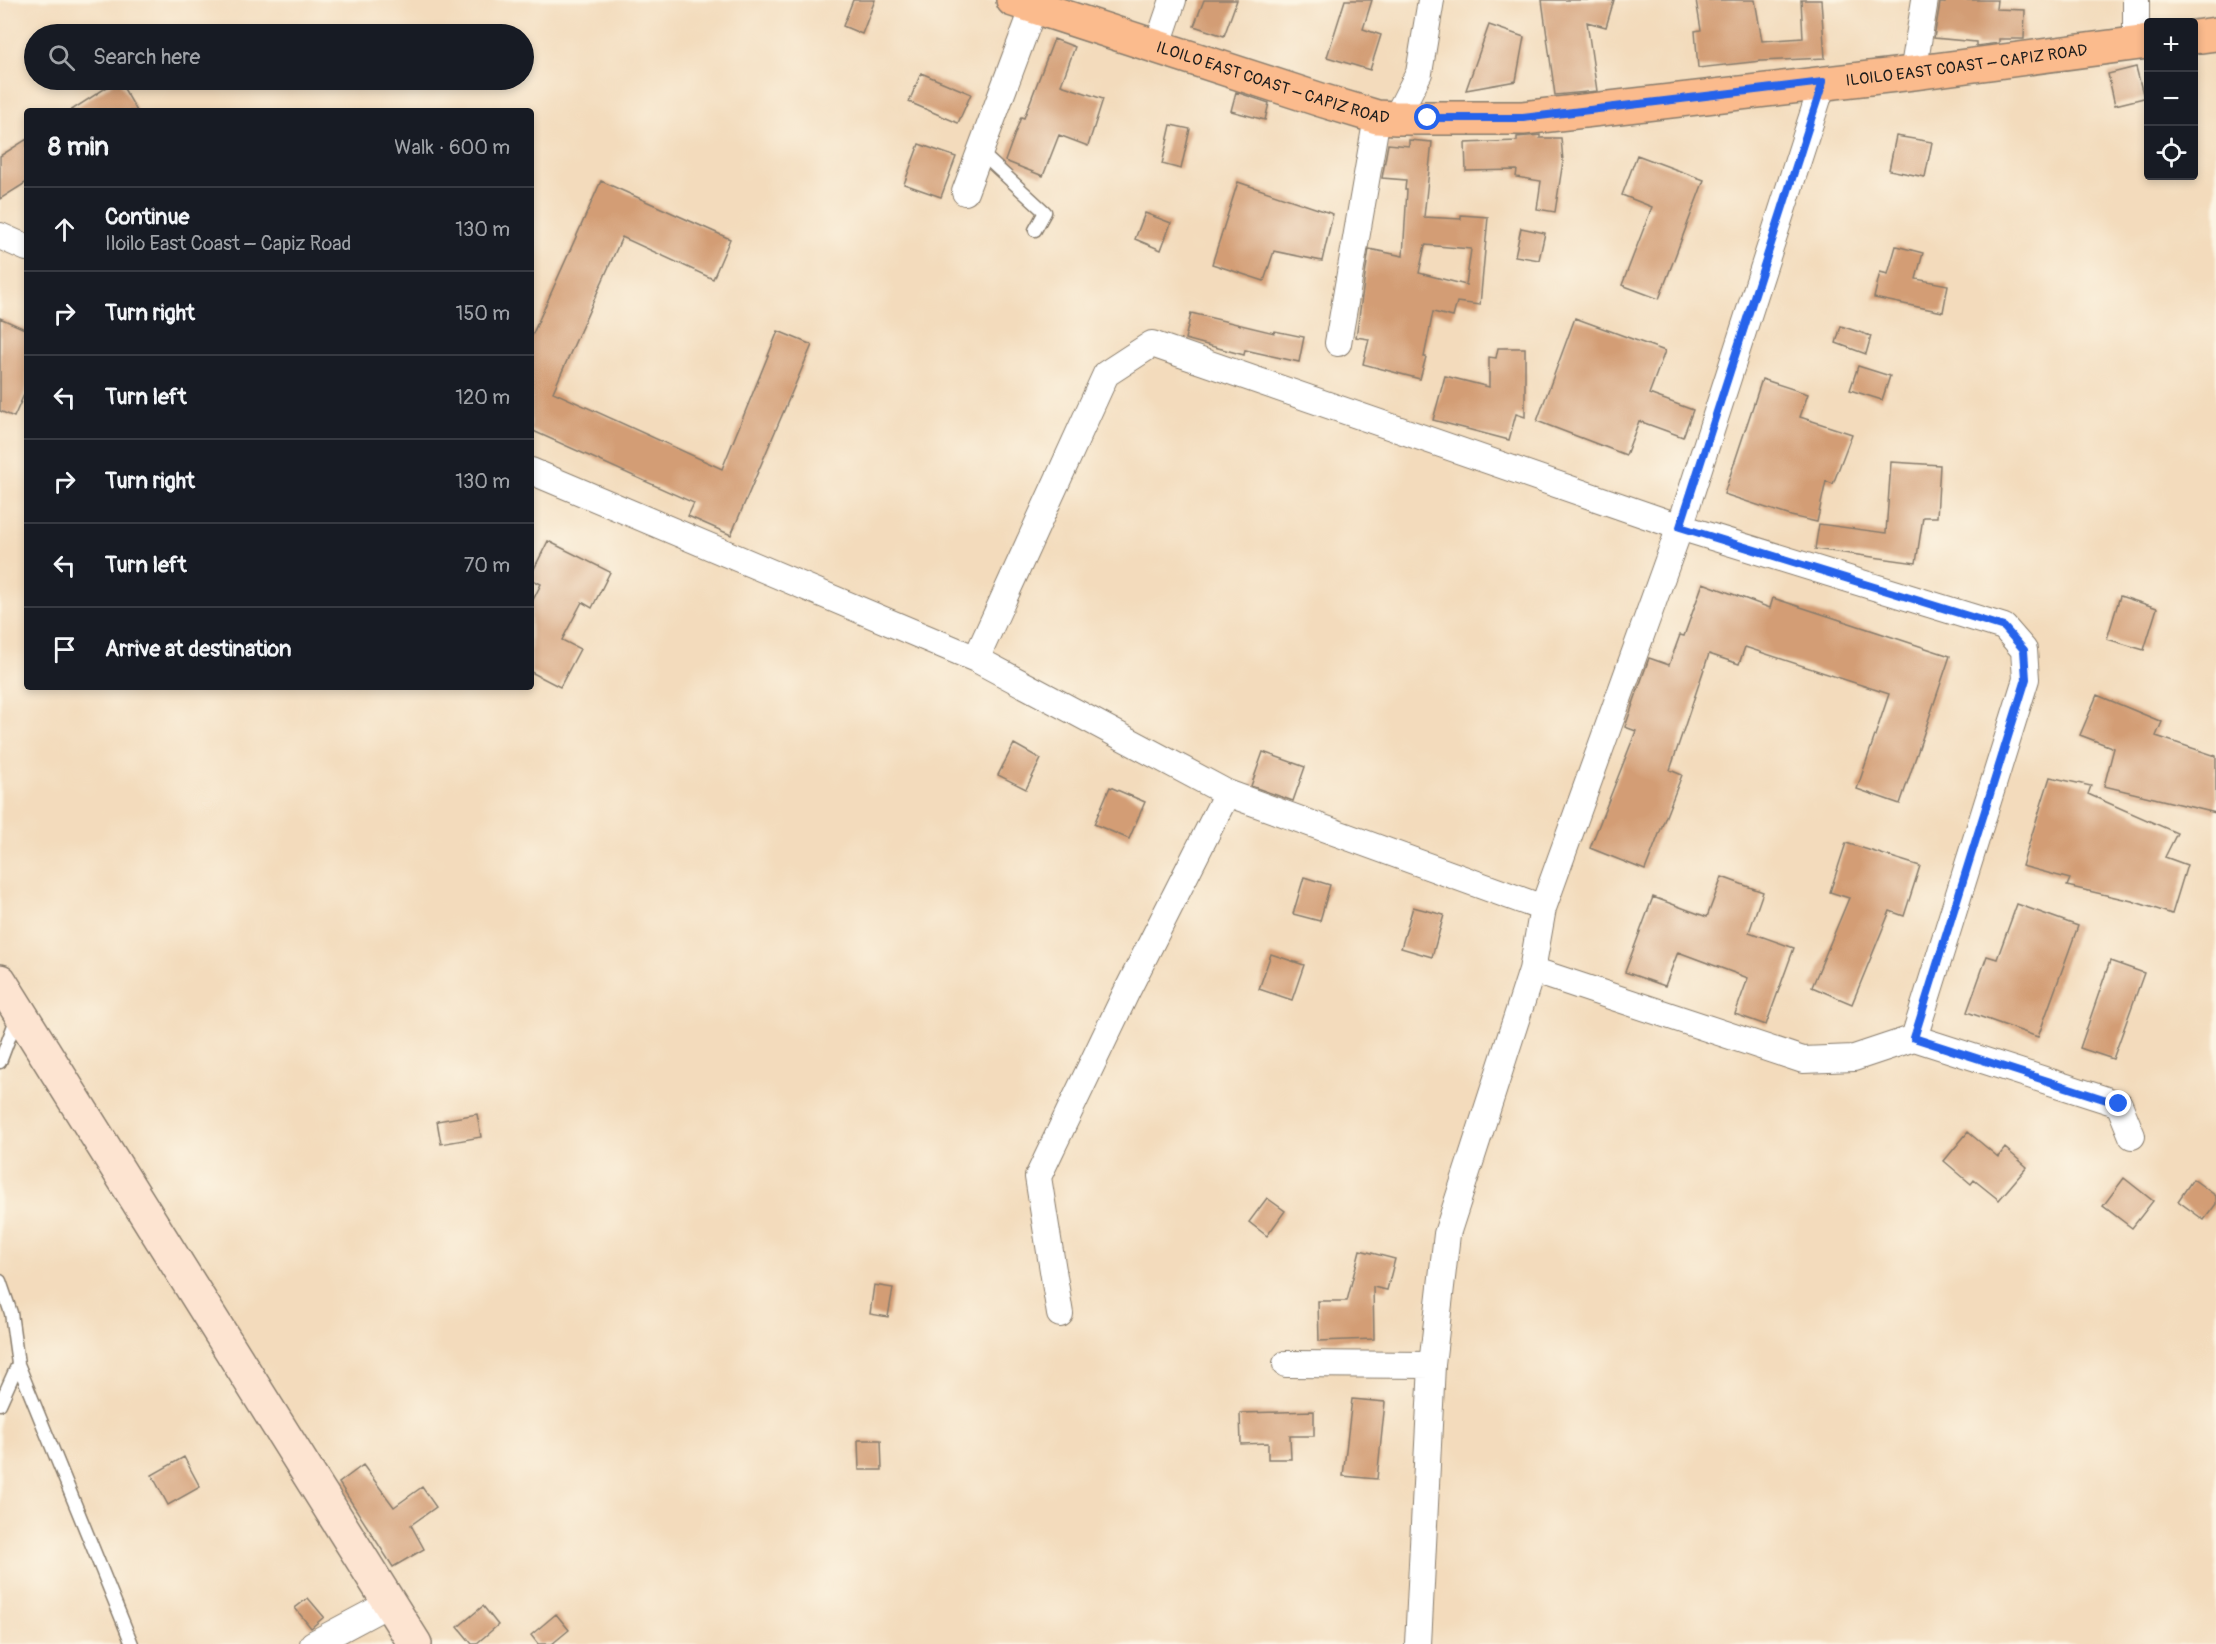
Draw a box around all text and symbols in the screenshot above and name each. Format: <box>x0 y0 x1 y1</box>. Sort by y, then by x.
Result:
map controls <box>2144 18 2198 180</box>
button: + <box>2144 18 2198 72</box>
search box <box>24 24 534 90</box>
street label: ILOILO EAST COAST – CAPIZ ROAD <box>1154 37 1390 128</box>
street label: ILOILO EAST COAST – CAPIZ ROAD <box>1845 40 2089 91</box>
icon: search <box>45 41 78 74</box>
text: Search here <box>93 43 200 71</box>
button: − <box>2144 72 2198 126</box>
route start <box>1414 104 1440 130</box>
button: locate <box>2144 126 2198 180</box>
text: 8 min <box>48 131 109 163</box>
text: Walk · 600 m <box>394 135 510 160</box>
text: Continue <box>105 203 189 231</box>
icon: ahead <box>48 213 81 246</box>
text: 130 m <box>455 217 510 242</box>
text: Iloilo East Coast – Capiz Road <box>105 231 351 256</box>
icon: right <box>48 297 81 330</box>
text: Turn right <box>105 299 195 327</box>
text: 150 m <box>456 301 510 326</box>
icon: left <box>48 381 81 414</box>
text: Turn left <box>105 383 187 411</box>
text: 120 m <box>455 385 510 410</box>
icon: right <box>48 465 81 498</box>
text: Turn right <box>105 467 195 495</box>
text: 130 m <box>455 469 510 494</box>
icon: left <box>48 549 81 582</box>
text: Turn left <box>105 551 187 579</box>
text: 70 m <box>464 553 510 578</box>
icon: arrive <box>48 633 81 666</box>
text: Arrive at destination <box>105 635 291 663</box>
route end <box>2105 1090 2131 1116</box>

